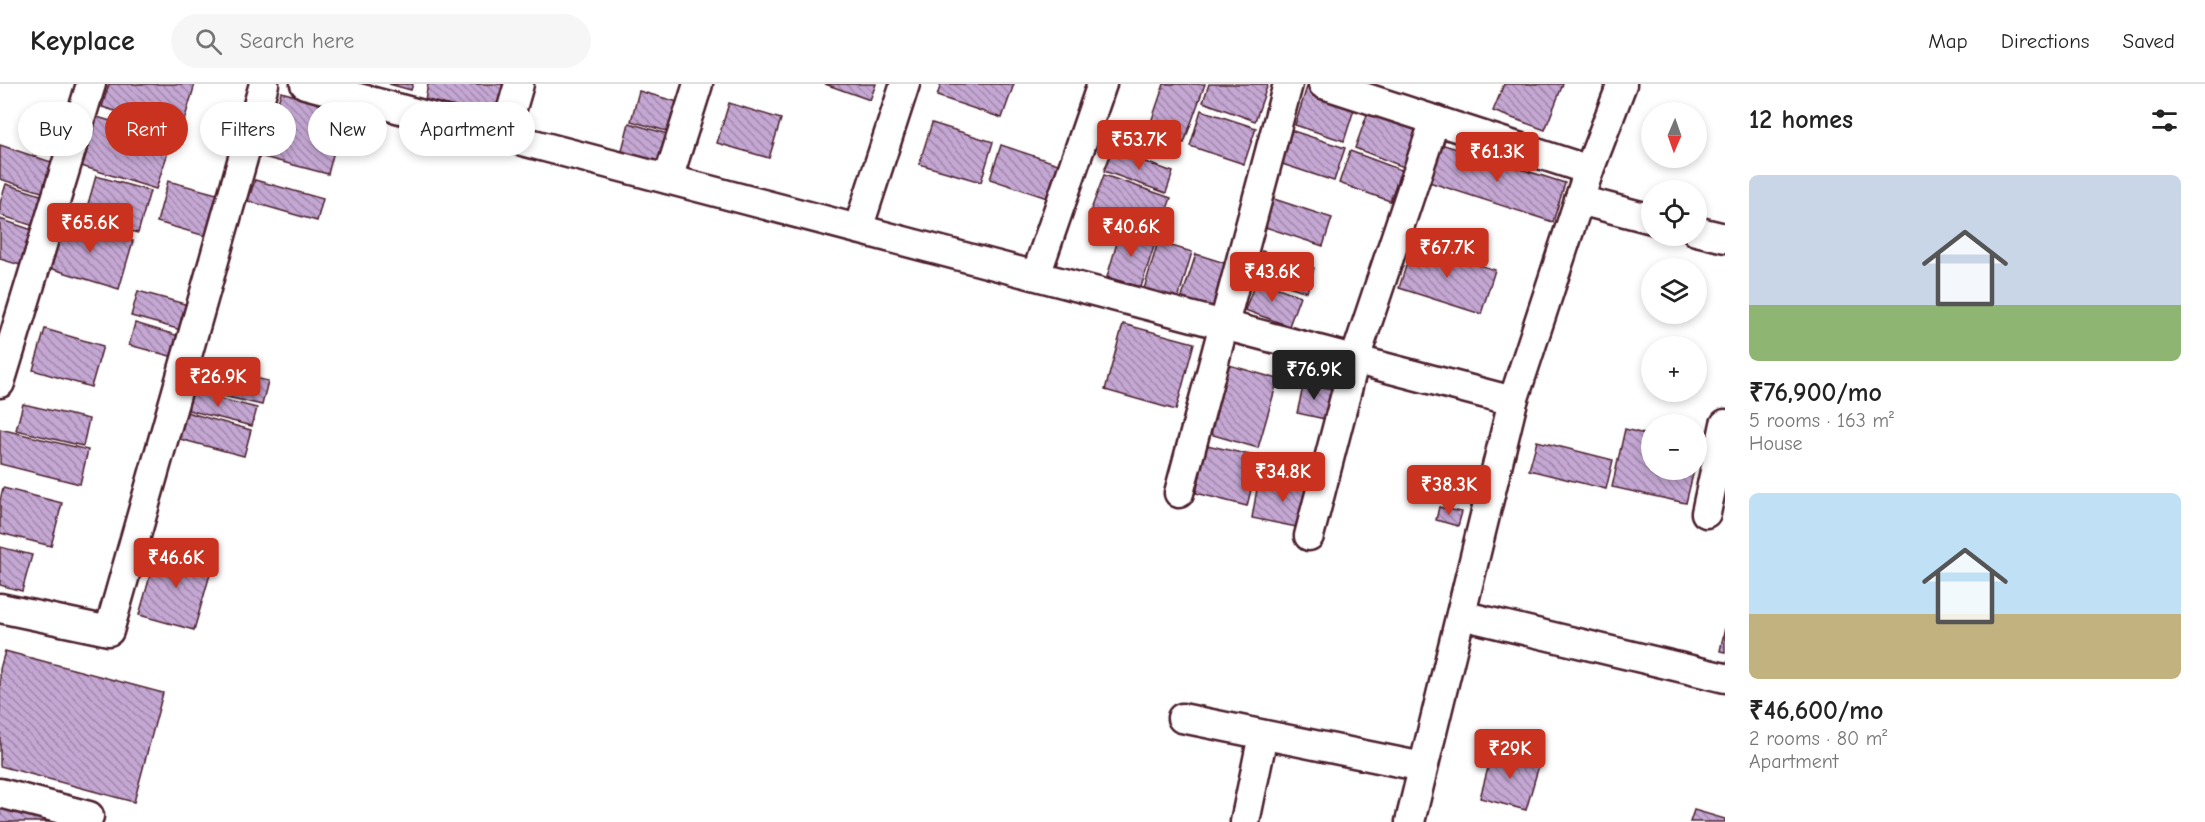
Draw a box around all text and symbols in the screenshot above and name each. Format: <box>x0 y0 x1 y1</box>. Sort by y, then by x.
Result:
search box <box>171 14 591 68</box>
text: Keyplace <box>30 25 135 57</box>
icon: search <box>192 25 225 58</box>
text: Search here <box>240 28 354 54</box>
text: Map <box>1928 29 1968 53</box>
text: Directions <box>2001 29 2090 53</box>
text: Saved <box>2123 29 2175 53</box>
chip: Buy <box>18 102 93 156</box>
chip: Rent <box>105 102 188 156</box>
chip: Filters <box>200 102 296 156</box>
chip: New <box>308 102 387 156</box>
chip: Apartment <box>399 102 535 156</box>
north arrow <box>1641 102 1707 168</box>
map controls <box>1641 102 1707 480</box>
icon: filters <box>2148 104 2181 137</box>
text: 12 homes <box>1749 105 1853 135</box>
pin: ₹53.7K <box>1090 120 1188 171</box>
text: ₹53.7K <box>1111 128 1167 151</box>
pin: ₹61.3K <box>1448 132 1546 183</box>
text: ₹61.3K <box>1470 140 1524 163</box>
button: locate <box>1641 180 1707 246</box>
pin: ₹65.6K <box>41 203 139 254</box>
pin: ₹40.6K <box>1082 207 1180 258</box>
text: ₹65.6K <box>61 211 119 234</box>
icon: home <box>1911 214 2019 322</box>
text: ₹40.6K <box>1102 215 1160 238</box>
pin: ₹67.7K <box>1398 228 1496 279</box>
text: ₹67.7K <box>1420 236 1474 259</box>
pin: ₹43.6K <box>1223 252 1321 303</box>
button: layers <box>1641 258 1707 324</box>
text: ₹43.6K <box>1244 260 1300 283</box>
button: + <box>1641 336 1707 402</box>
pin: ₹76.9K <box>1265 350 1363 401</box>
pin: ₹26.9K <box>169 357 267 408</box>
text: ₹76.9K <box>1286 358 1342 381</box>
text: ₹26.9K <box>189 365 247 388</box>
text: ₹76,900/mo <box>1749 378 1882 408</box>
text: 5 rooms · 163 m² <box>1749 409 1894 432</box>
button: − <box>1641 414 1707 480</box>
text: House <box>1749 432 1803 455</box>
pin: ₹34.8K <box>1234 452 1332 503</box>
text: ₹34.8K <box>1255 460 1311 483</box>
pin: ₹38.3K <box>1400 465 1498 516</box>
text: ₹38.3K <box>1421 473 1477 496</box>
icon: home <box>1911 532 2019 640</box>
pin: ₹46.6K <box>127 538 225 589</box>
text: ₹46.6K <box>148 546 204 569</box>
text: ₹46,600/mo <box>1749 696 1884 726</box>
text: 2 rooms · 80 m² <box>1749 727 1887 750</box>
pin: ₹29K <box>1474 729 1546 780</box>
text: ₹29K <box>1488 737 1532 760</box>
text: Apartment <box>1749 750 1839 773</box>

